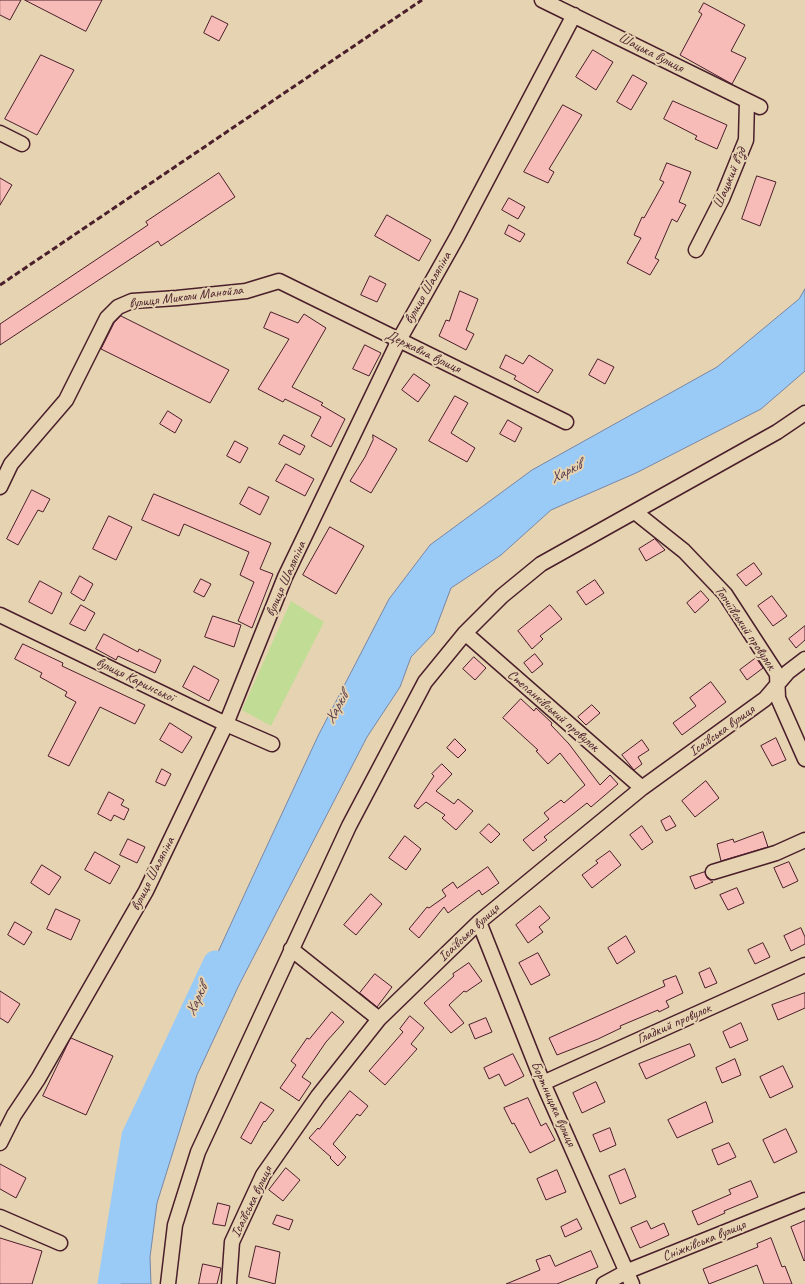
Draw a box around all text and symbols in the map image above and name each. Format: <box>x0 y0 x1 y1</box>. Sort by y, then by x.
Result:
street label: Шацька вулиця <box>616 29 686 77</box>
street label: Шацький в’їзд <box>710 145 750 211</box>
street label: вулиця Шаляпіна <box>401 249 455 327</box>
street label: вулиця Миколи Манойла <box>128 282 244 312</box>
street label: Державна вулиця <box>383 327 463 377</box>
water label: Харків <box>547 457 585 487</box>
street label: вулиця Шаляпіна <box>262 539 310 619</box>
street label: Топчіївський провулок <box>711 583 779 673</box>
street label: вулиця Каринської <box>93 654 177 706</box>
street label: Степанківський провулок <box>504 667 602 755</box>
water label: Харків <box>321 689 353 727</box>
street label: Ісаївська вулиця <box>686 702 758 760</box>
street label: вулиця Шаляпіна <box>127 834 179 914</box>
street label: Ісаївська вулиця <box>435 901 503 965</box>
water label: Харків <box>182 981 212 1019</box>
street label: Гладкий провулок <box>634 1000 714 1048</box>
street label: Бортницька вулиця <box>527 1059 579 1149</box>
street label: Ісаївська вулиця <box>228 1164 276 1240</box>
street label: Сніжківська вулиця <box>660 1217 748 1265</box>

